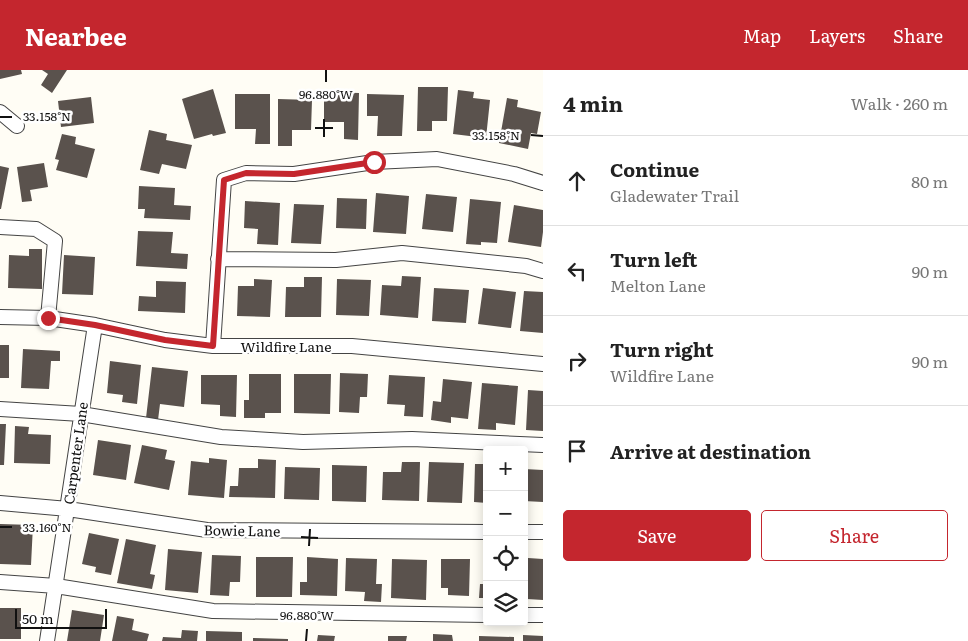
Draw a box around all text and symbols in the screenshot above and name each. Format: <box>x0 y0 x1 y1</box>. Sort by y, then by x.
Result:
text: Nearbee <box>25 18 127 53</box>
text: Map <box>743 22 781 49</box>
text: Layers <box>809 22 865 49</box>
text: Share <box>893 22 943 49</box>
text: 96.880°W <box>299 85 353 103</box>
text: 4 min <box>563 87 623 118</box>
text: Walk · 260 m <box>851 91 948 115</box>
text: 33.158°N <box>23 107 71 125</box>
text: 33.158°N <box>472 126 520 144</box>
route start <box>363 151 386 174</box>
text: Continue <box>610 155 699 183</box>
icon: ahead <box>563 167 591 195</box>
text: 80 m <box>911 169 948 193</box>
text: Gladewater Trail <box>610 183 739 207</box>
text: Turn left <box>610 245 697 273</box>
icon: left <box>563 257 591 285</box>
text: 90 m <box>912 259 948 283</box>
text: Melton Lane <box>610 273 706 297</box>
route end <box>37 307 60 330</box>
text: Turn right <box>610 335 714 363</box>
street label: Wildfire Lane <box>241 336 331 356</box>
icon: right <box>563 347 591 375</box>
text: 90 m <box>912 349 948 373</box>
text: Wildfire Lane <box>610 363 714 387</box>
street label: Carpenter Lane <box>58 401 92 505</box>
icon: arrive <box>563 437 591 465</box>
text: Arrive at destination <box>610 437 811 465</box>
map controls <box>483 446 528 626</box>
button: + <box>483 446 528 491</box>
button: − <box>483 491 528 536</box>
button: Save <box>563 510 751 561</box>
button: Share <box>761 510 948 561</box>
text: 33.160°N <box>23 518 71 536</box>
street label: Bowie Lane <box>203 519 281 541</box>
button: locate <box>483 536 528 581</box>
button: layers <box>483 581 528 626</box>
scale bar <box>15 606 108 629</box>
text: 96.880°W <box>280 606 334 624</box>
text: 50 m <box>22 608 54 628</box>

